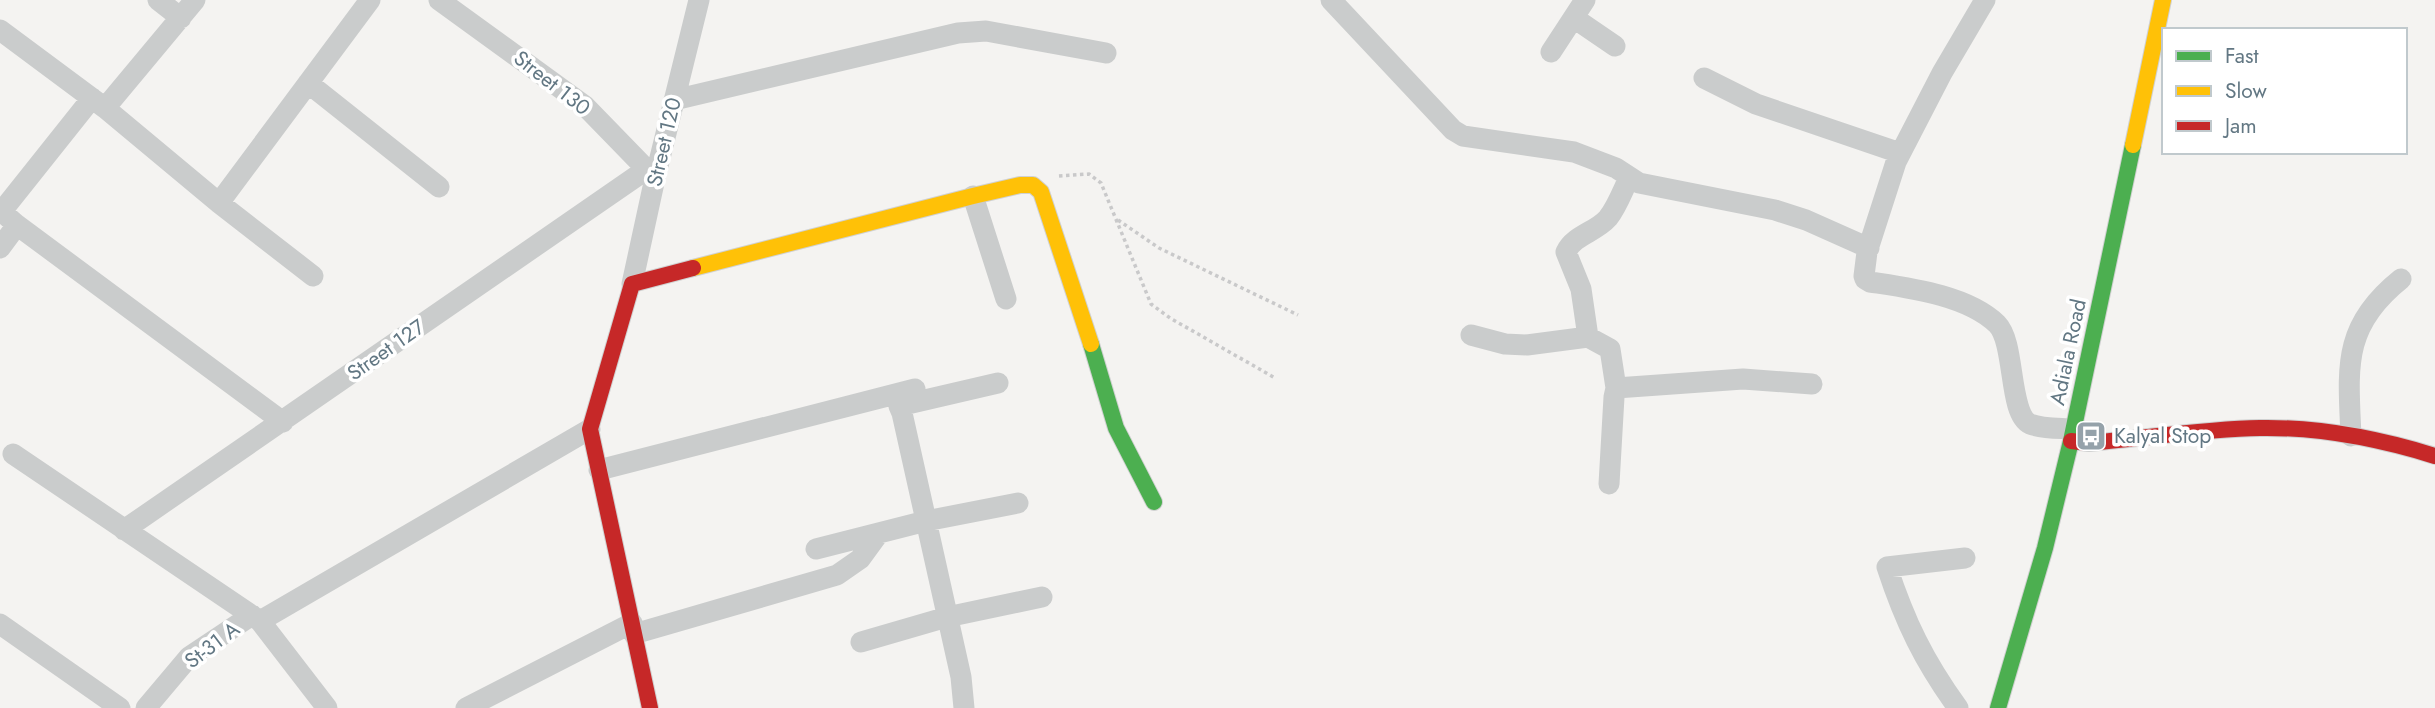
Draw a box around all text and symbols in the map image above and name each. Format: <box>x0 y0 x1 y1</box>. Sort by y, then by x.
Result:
legend <box>2162 28 2407 154</box>
text: Fast <box>2225 41 2258 71</box>
street label: Street 130 <box>507 43 597 123</box>
text: Slow <box>2225 76 2267 106</box>
street label: Street 120 <box>639 95 689 189</box>
text: Jam <box>2222 111 2257 141</box>
street label: Adiala Road <box>2042 296 2094 408</box>
street label: Street 127 <box>341 312 431 388</box>
bus stop icon: Kalyal Stop <box>2074 419 2108 453</box>
place label: Kalyal Stop <box>2114 421 2211 451</box>
street label: St-31 A <box>178 614 246 676</box>

